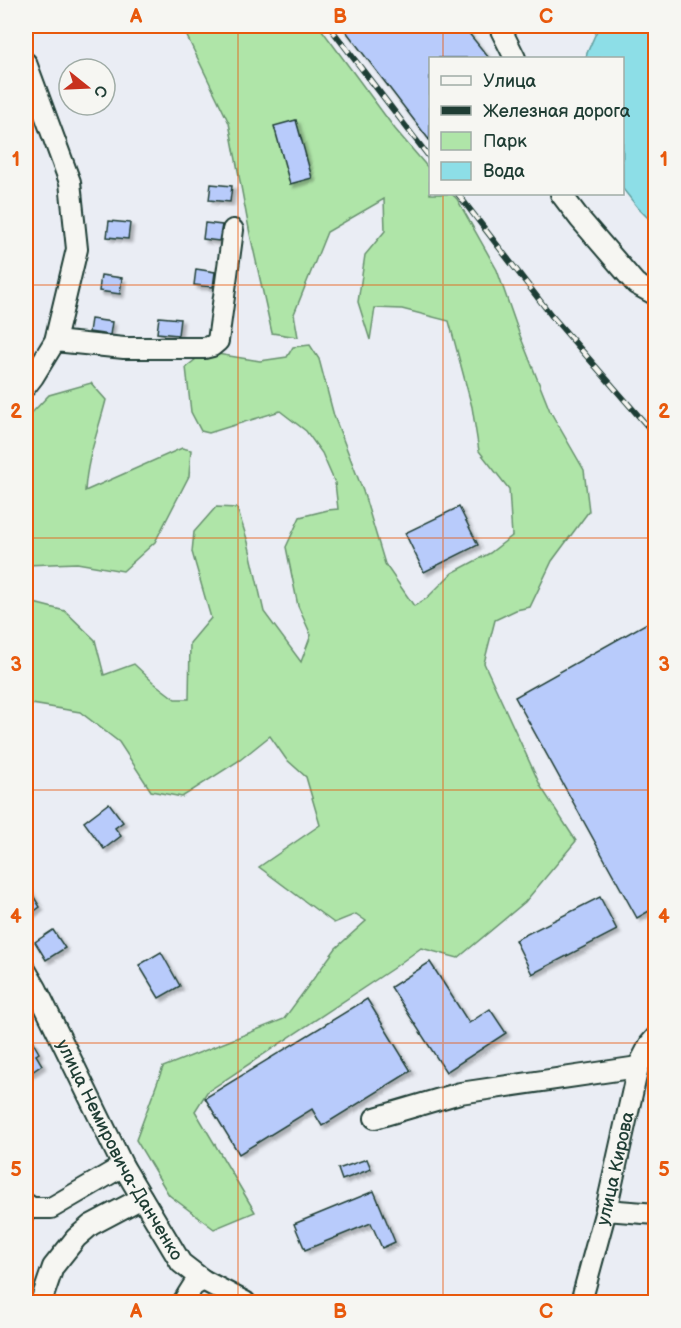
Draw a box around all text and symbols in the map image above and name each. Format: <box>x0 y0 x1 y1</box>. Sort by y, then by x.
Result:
text: A <box>129 5 143 29</box>
text: B <box>333 5 347 29</box>
text: C <box>539 5 553 29</box>
north arrow <box>57 57 117 117</box>
legend <box>429 57 624 195</box>
text: Улица <box>483 71 537 92</box>
text: С <box>89 83 111 99</box>
text: Железная дорога <box>483 101 631 122</box>
text: Парк <box>483 131 527 152</box>
text: 1 <box>12 148 20 172</box>
text: 1 <box>660 148 668 172</box>
text: Вода <box>483 161 525 182</box>
text: 2 <box>10 400 22 424</box>
text: 2 <box>658 400 670 424</box>
text: 3 <box>10 653 22 677</box>
text: 3 <box>658 653 670 677</box>
text: 4 <box>10 905 22 929</box>
text: 4 <box>658 905 670 929</box>
street label: улица Немировича-Данченко <box>52 1036 187 1264</box>
street label: улица Кирова <box>592 1109 638 1228</box>
text: 5 <box>10 1158 22 1182</box>
text: 5 <box>658 1158 670 1182</box>
text: A <box>129 1300 143 1324</box>
text: B <box>333 1300 347 1324</box>
text: C <box>539 1300 553 1324</box>

